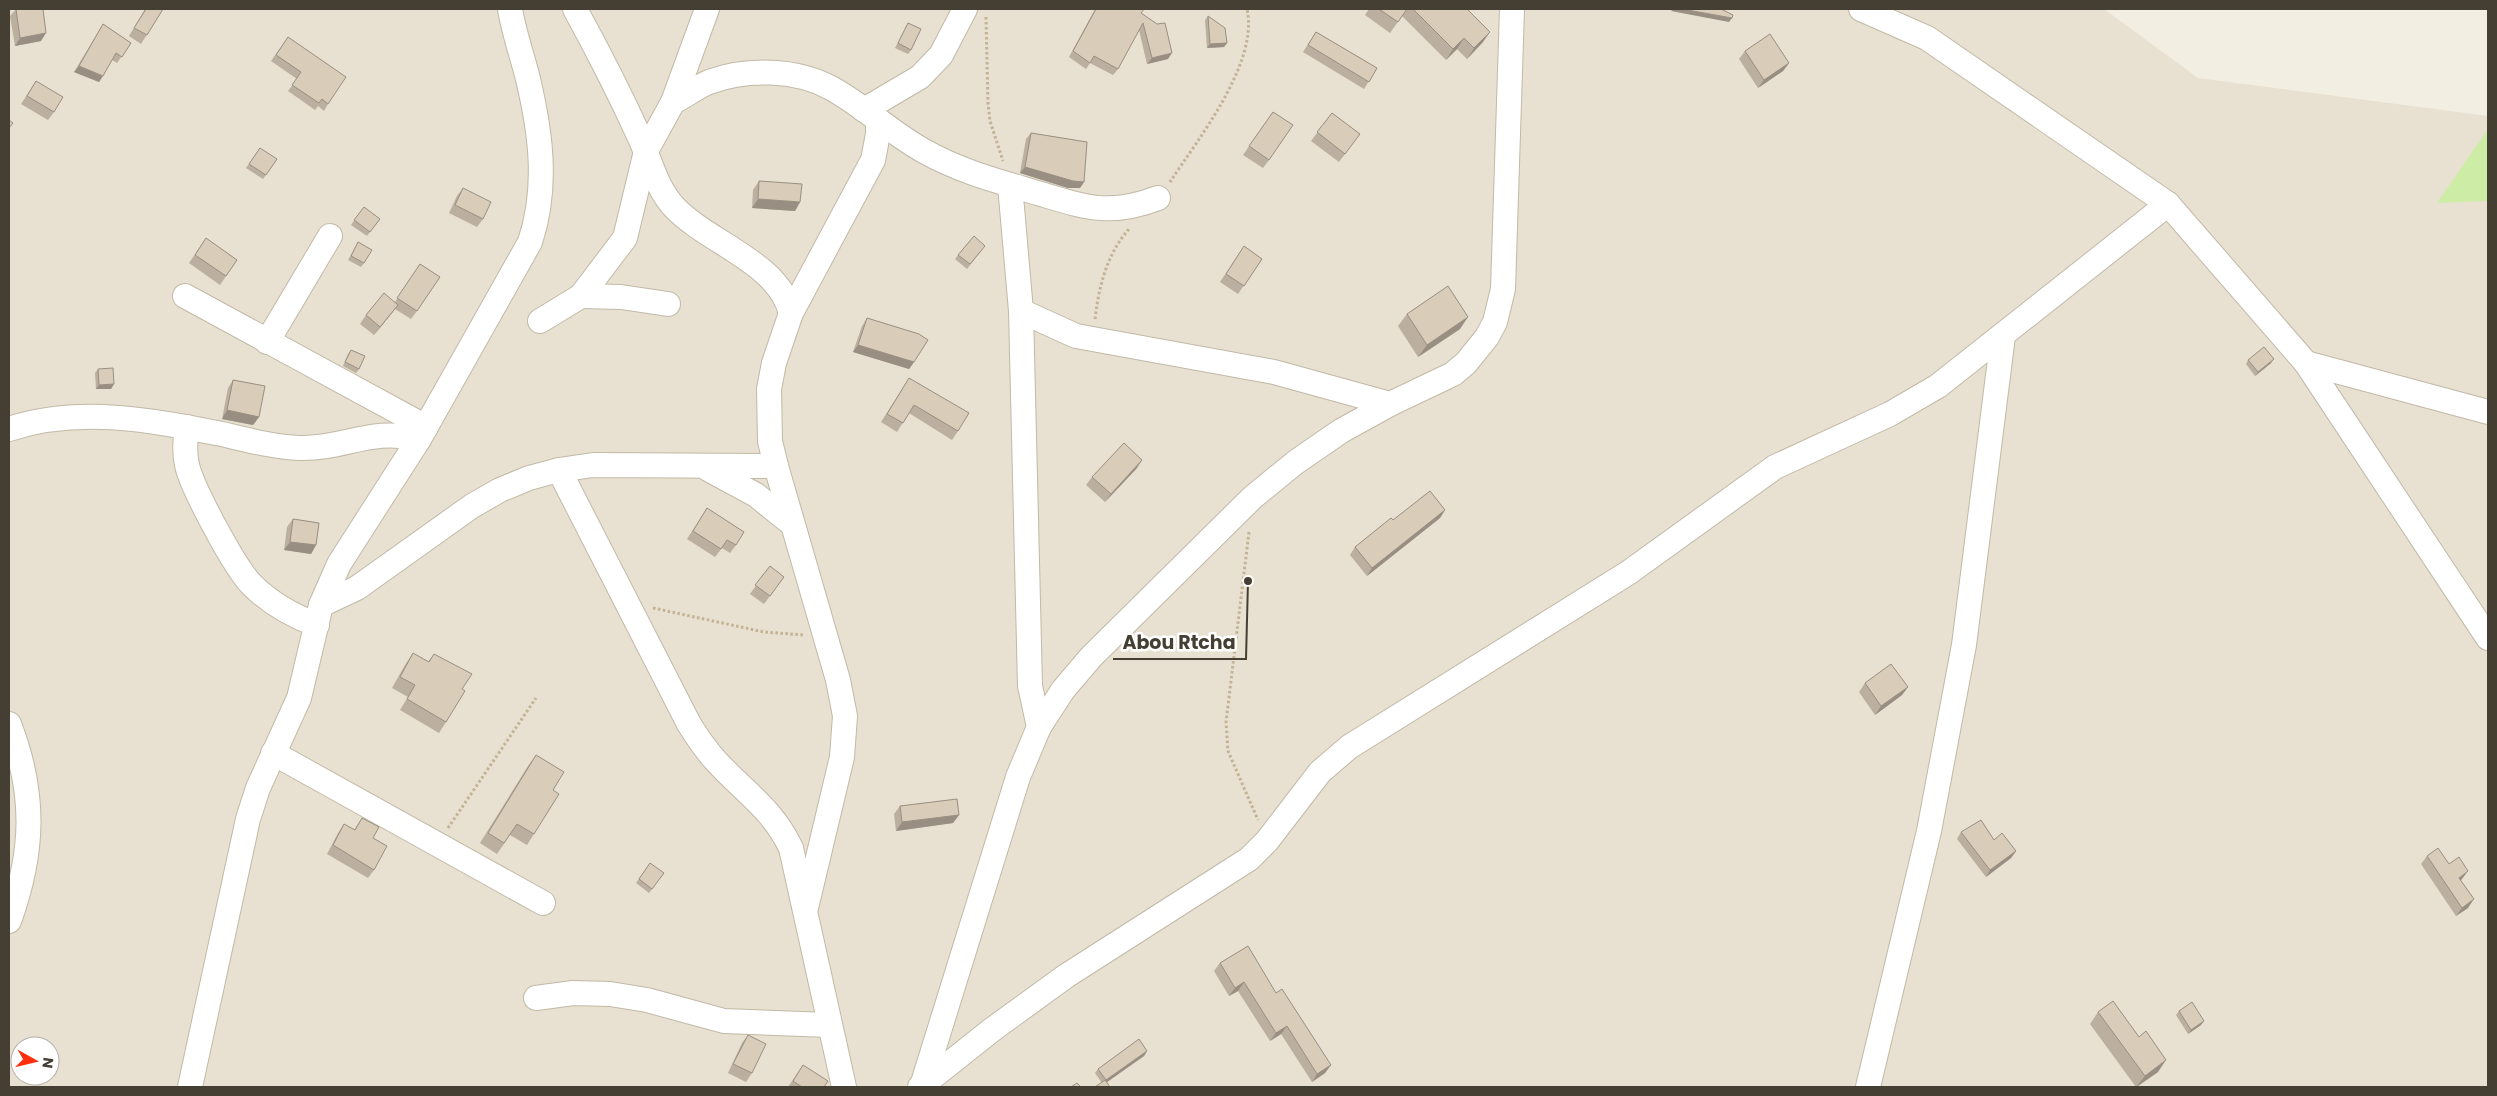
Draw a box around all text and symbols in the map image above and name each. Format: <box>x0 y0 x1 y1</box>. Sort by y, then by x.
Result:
callout: Abou Rtcha <box>1113 625 1246 659</box>
text: Abou Rtcha <box>1122 629 1236 656</box>
north arrow <box>10 1036 60 1086</box>
text: N <box>37 1056 59 1069</box>

